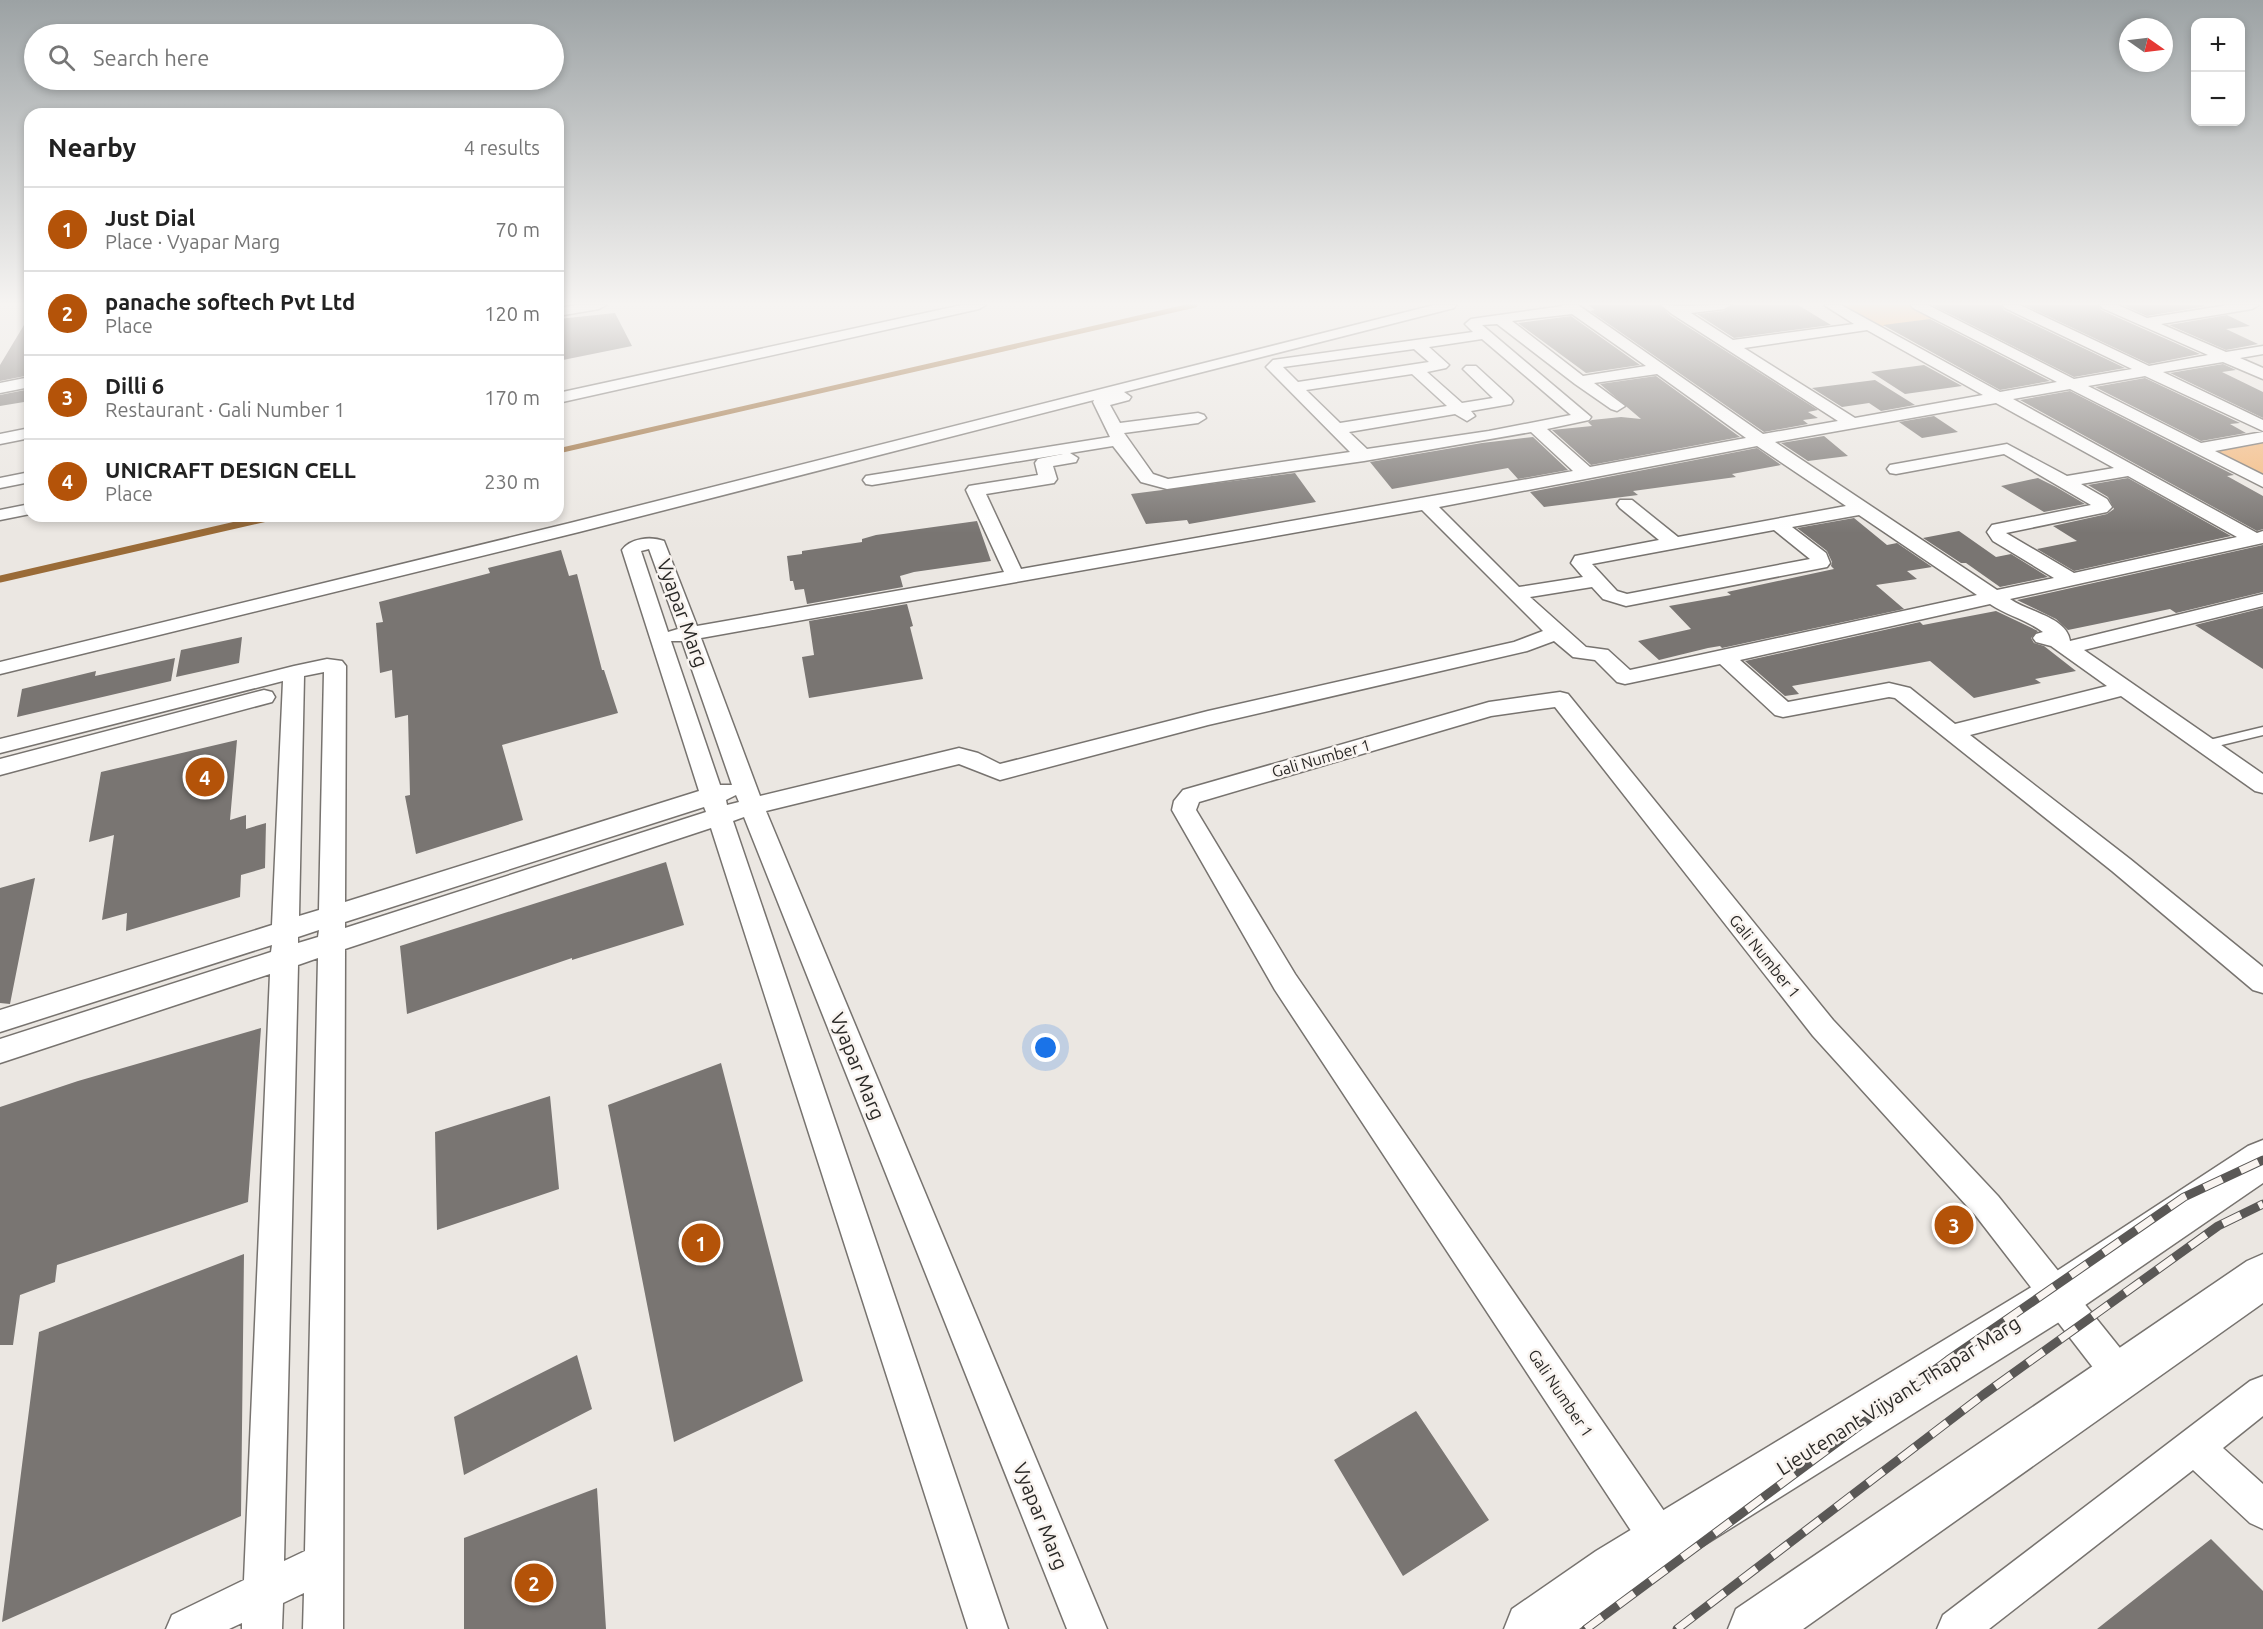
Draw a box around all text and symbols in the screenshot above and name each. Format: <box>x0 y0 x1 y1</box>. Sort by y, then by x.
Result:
north arrow <box>2119 18 2173 72</box>
map controls <box>2191 18 2245 126</box>
button: + <box>2191 18 2245 72</box>
search box <box>24 24 564 90</box>
icon: search <box>45 41 78 74</box>
text: Search here <box>93 45 209 70</box>
button: − <box>2191 72 2245 126</box>
text: Nearby <box>48 133 136 162</box>
text: 4 results <box>464 136 540 159</box>
text: Just Dial <box>105 205 195 230</box>
text: 1 <box>62 218 73 241</box>
text: 70 m <box>496 218 540 241</box>
text: Place · Vyapar Marg <box>105 230 280 253</box>
text: panache softech Pvt Ltd <box>105 289 355 314</box>
text: 2 <box>62 302 73 325</box>
text: 120 m <box>484 302 540 325</box>
text: Place <box>105 314 153 337</box>
text: Dilli 6 <box>105 373 164 398</box>
text: 3 <box>62 386 73 409</box>
text: 170 m <box>484 386 540 409</box>
text: Restaurant · Gali Number 1 <box>105 398 345 421</box>
text: UNICRAFT DESIGN CELL <box>105 457 356 482</box>
text: 4 <box>62 470 73 493</box>
text: 230 m <box>484 470 540 493</box>
text: Place <box>105 482 153 505</box>
street label: Vyapar Marg <box>653 556 713 670</box>
street label: Gali Number 1 <box>1270 735 1372 781</box>
pin: 4 <box>186 754 224 800</box>
street label: Gali Number 1 <box>1726 911 1804 1001</box>
street label: Vyapar Marg <box>826 1009 890 1123</box>
your location <box>1031 1033 1060 1062</box>
pin: 3 <box>1934 1202 1974 1248</box>
pin: 1 <box>682 1220 720 1266</box>
street label: Lieutenant Vijyant Thapar Marg <box>1772 1310 2024 1480</box>
street label: Gali Number 1 <box>1525 1346 1597 1440</box>
street label: Vyapar Marg <box>1009 1459 1073 1573</box>
pin: 2 <box>514 1560 554 1606</box>

